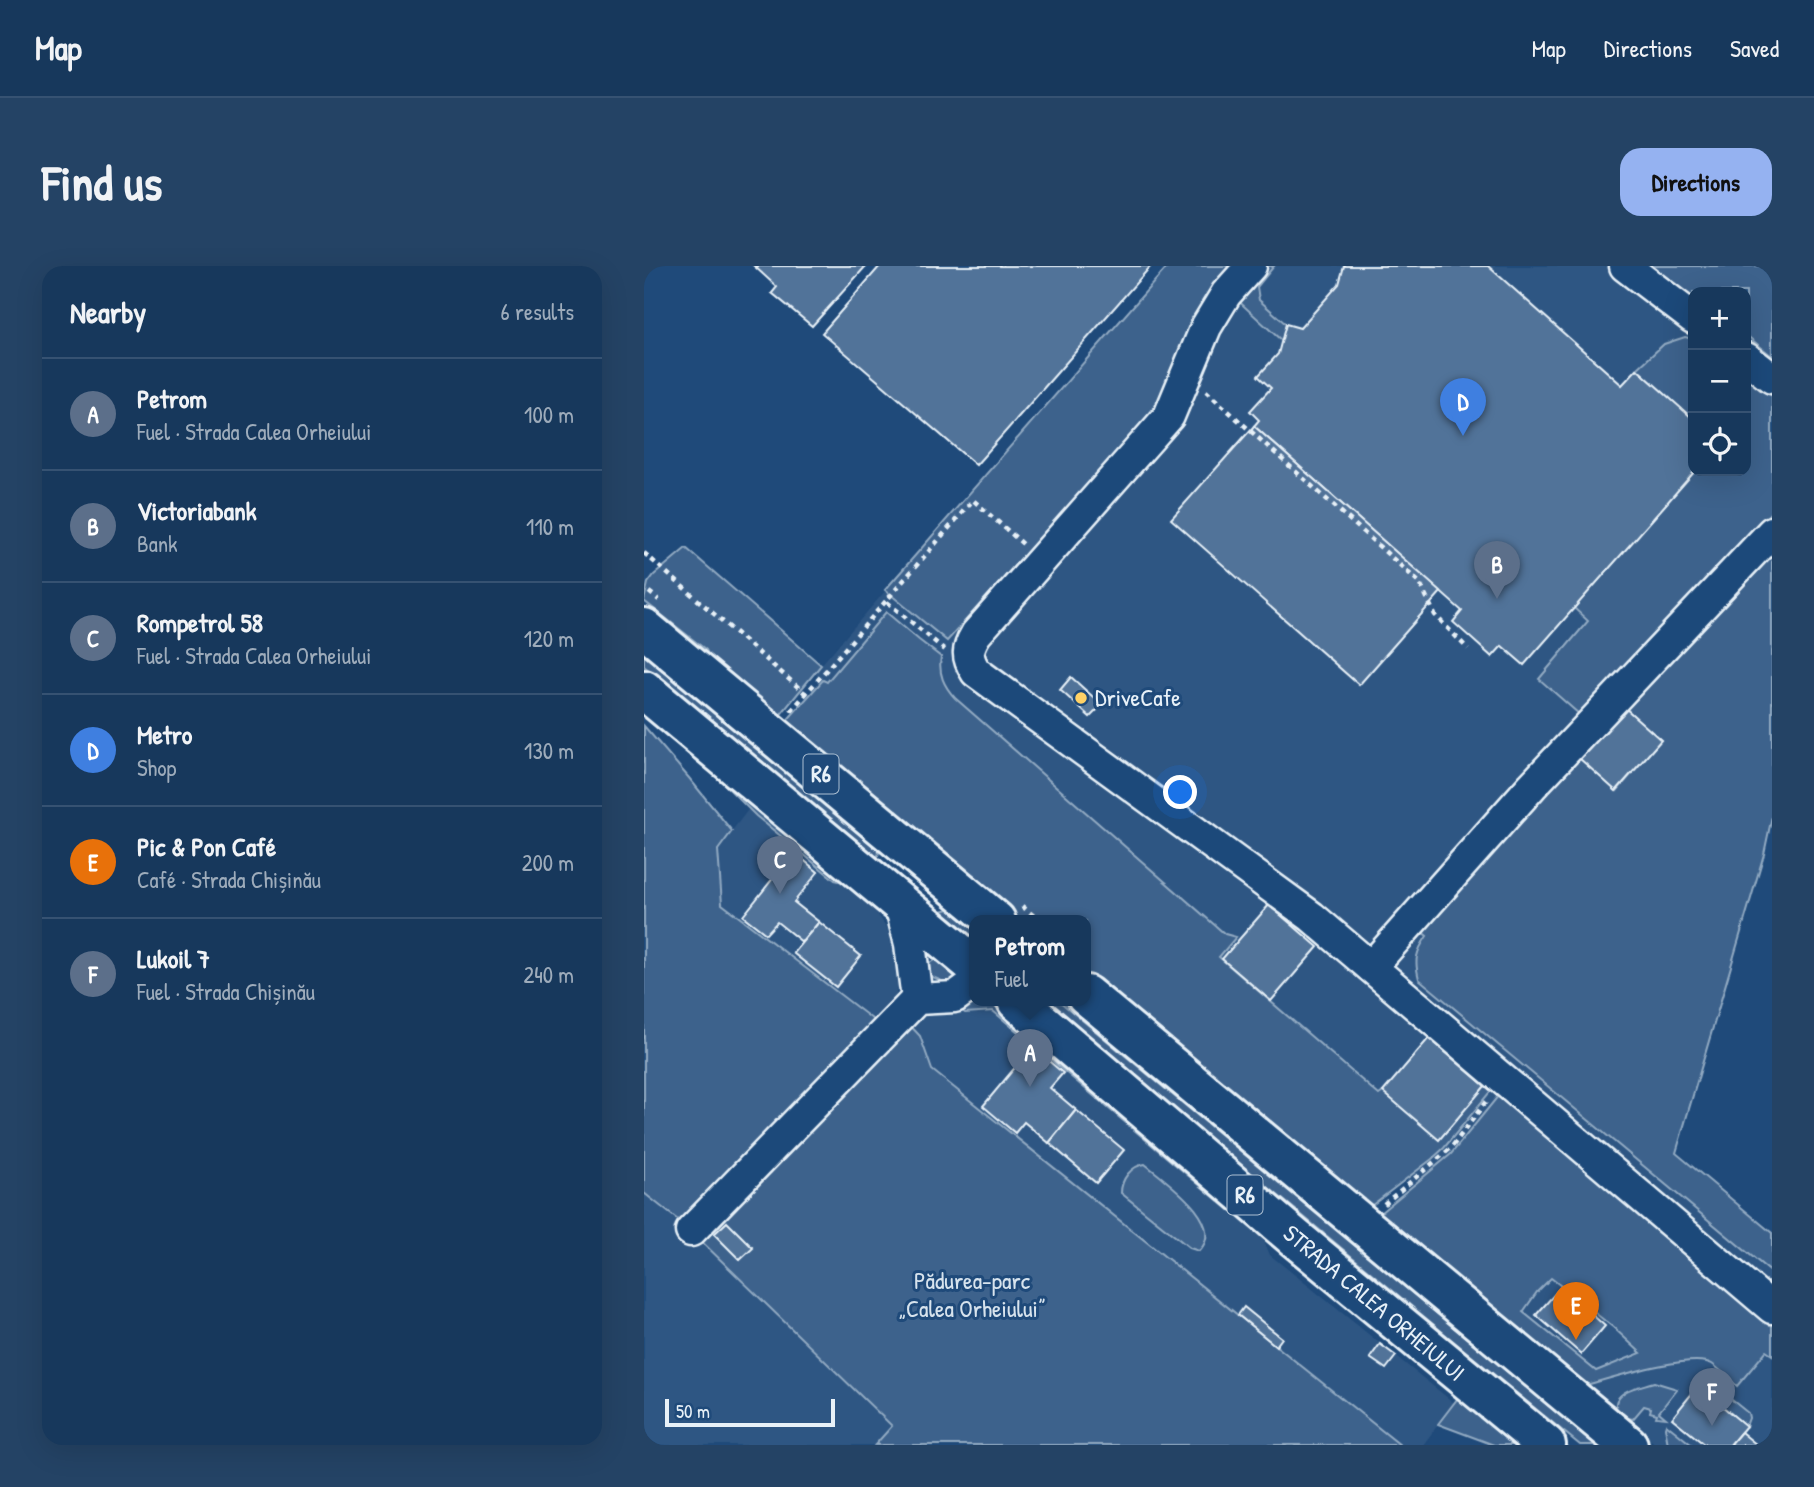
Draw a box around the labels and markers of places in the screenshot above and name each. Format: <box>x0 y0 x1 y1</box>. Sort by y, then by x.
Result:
pin: D <box>1440 378 1486 436</box>
pin: B <box>1474 541 1520 599</box>
place label: DriveCafe <box>1095 681 1181 713</box>
marker: DriveCafe <box>1073 690 1089 706</box>
pin: C <box>757 836 803 894</box>
pin: A <box>1007 1029 1053 1087</box>
pin: E <box>1553 1282 1599 1340</box>
pin: F <box>1689 1368 1735 1426</box>

